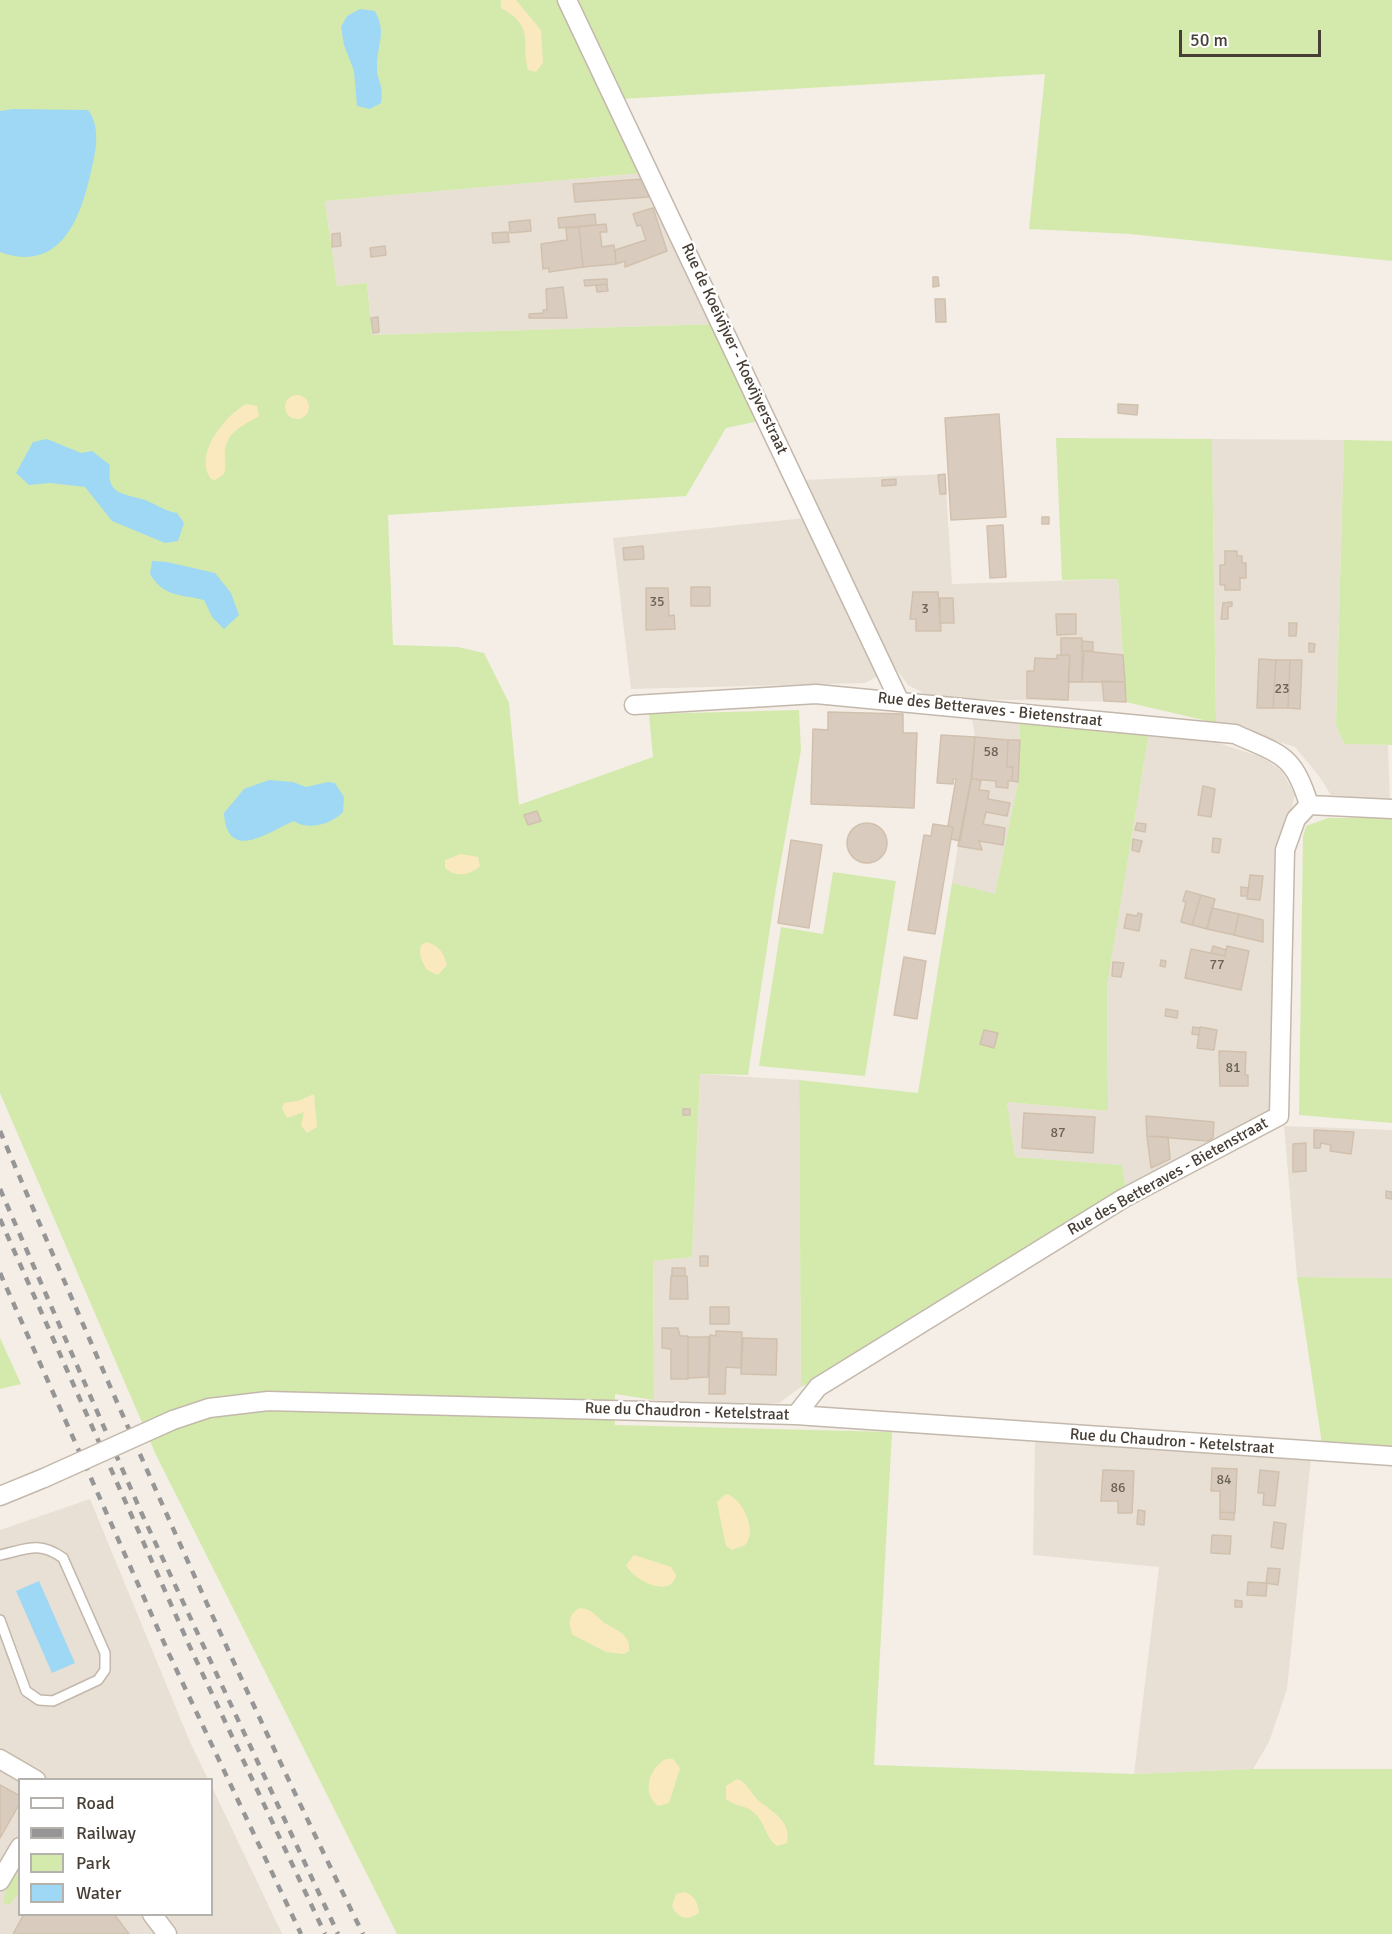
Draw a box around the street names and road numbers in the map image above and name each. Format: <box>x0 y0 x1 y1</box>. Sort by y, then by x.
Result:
street label: Rue de Koeivijver - Koevijverstraat <box>677 240 791 458</box>
street label: Rue des Betteraves - Bietenstraat <box>877 689 1103 731</box>
street label: Rue des Betteraves - Bietenstraat <box>1065 1114 1271 1240</box>
street label: Rue du Chaudron - Ketelstraat <box>584 1399 790 1425</box>
street label: Rue du Chaudron - Ketelstraat <box>1069 1425 1275 1459</box>

